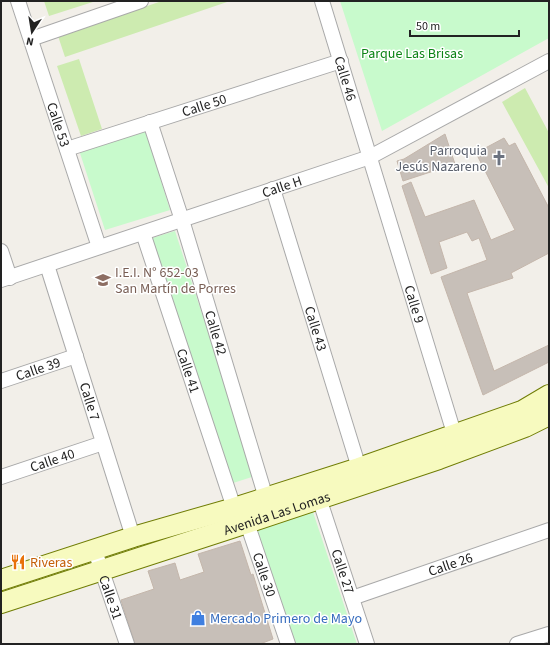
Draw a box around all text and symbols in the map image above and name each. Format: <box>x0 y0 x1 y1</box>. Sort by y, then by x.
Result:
north arrow <box>12 12 52 52</box>
scale bar <box>410 12 519 38</box>
text: 50 m <box>416 18 440 35</box>
text: N <box>25 33 35 49</box>
park label: Parque Las Brisas <box>361 44 463 64</box>
street label: Calle 46 <box>328 54 361 104</box>
street label: Calle 50 <box>179 89 229 122</box>
street label: Calle 53 <box>41 100 74 150</box>
place label: Parroquia Jesús Nazareno <box>395 141 487 177</box>
church icon: Parroquia Jesús Nazareno <box>490 149 508 167</box>
street label: Calle H <box>259 171 305 203</box>
place label: I.E.I. N° 652-03 San Martín de Porres <box>115 263 236 299</box>
school or university icon: I.E.I. N° 652-03 San Martín de Porres <box>94 271 112 289</box>
street label: Calle 9 <box>398 283 429 326</box>
street label: Calle 43 <box>299 304 331 354</box>
street label: Calle 42 <box>199 308 231 358</box>
street label: Calle 41 <box>171 346 204 396</box>
street label: Calle 39 <box>13 353 63 386</box>
street label: Calle 7 <box>74 380 105 423</box>
street label: Calle 40 <box>28 444 78 478</box>
street label: Avenida Las Lomas <box>221 487 333 541</box>
street label: Calle 27 <box>325 547 359 596</box>
street label: Calle 26 <box>426 548 476 582</box>
street label: Calle 30 <box>247 550 280 600</box>
restaurant icon: Riveras <box>9 553 27 571</box>
place label: Riveras <box>30 553 72 573</box>
street label: Calle 31 <box>93 573 127 623</box>
shop icon: Mercado Primero de Mayo <box>189 609 207 627</box>
place label: Mercado Primero de Mayo <box>210 609 362 629</box>

